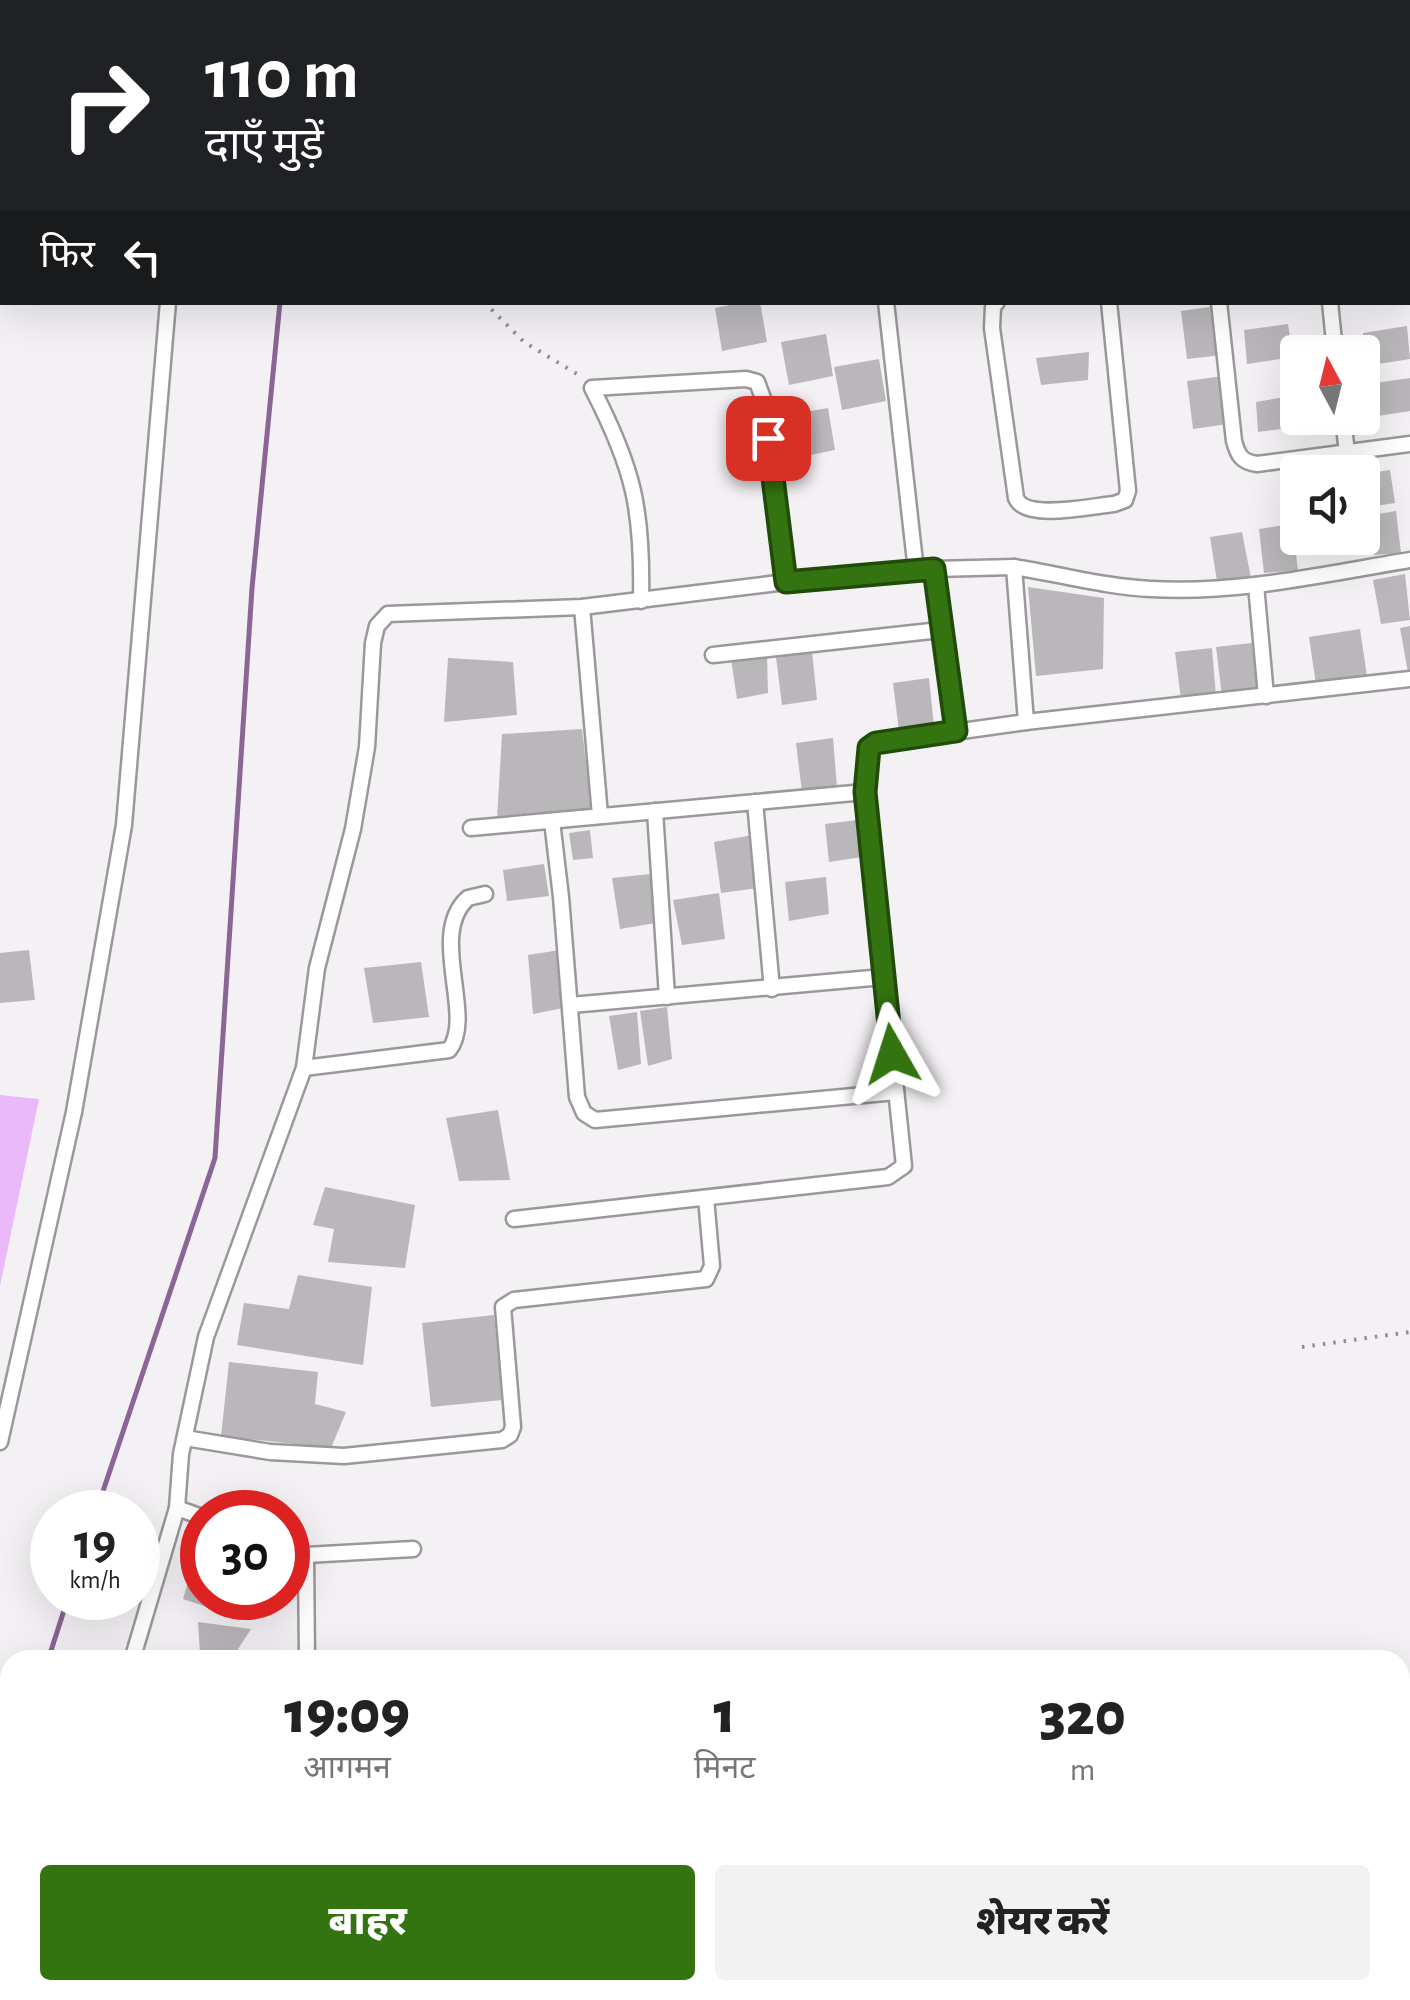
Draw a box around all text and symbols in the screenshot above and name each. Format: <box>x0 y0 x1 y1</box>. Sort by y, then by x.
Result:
icon: right <box>40 40 170 170</box>
text: 110 m <box>205 41 359 111</box>
text: दाएँ मुड़ें <box>205 123 324 168</box>
icon: left <box>115 230 170 285</box>
text: फिर <box>40 237 95 275</box>
north arrow <box>1280 335 1380 435</box>
map controls <box>1280 335 1380 555</box>
pin <box>726 396 811 481</box>
icon: arrive <box>741 411 796 466</box>
button: sound <box>1280 455 1380 555</box>
position arrow <box>840 1002 944 1106</box>
speed limit sign: 30 <box>180 1490 310 1620</box>
text: 19 <box>74 1518 116 1568</box>
text: km/h <box>69 1568 121 1593</box>
text: 19:09 <box>284 1684 410 1744</box>
text: 1 <box>714 1684 736 1744</box>
text: 320 <box>1040 1686 1126 1746</box>
text: आगमन <box>303 1752 391 1784</box>
text: मिनट <box>694 1752 755 1784</box>
text: m <box>1070 1754 1095 1786</box>
button: बाहर <box>40 1865 695 1980</box>
button: शेयर करें <box>715 1865 1370 1980</box>

